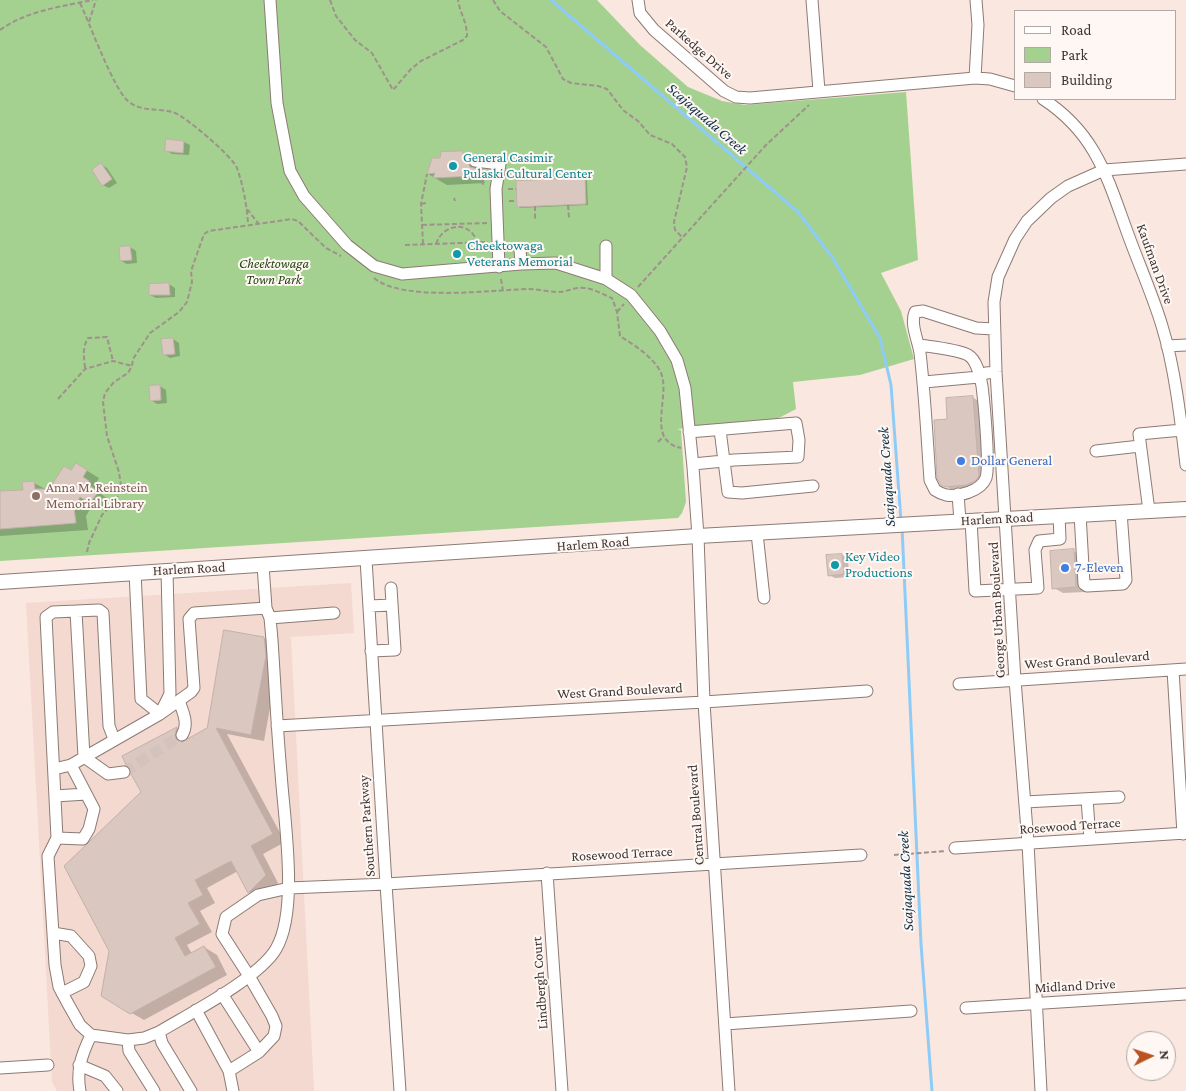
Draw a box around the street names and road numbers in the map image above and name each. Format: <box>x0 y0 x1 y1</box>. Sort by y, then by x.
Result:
street label: Parkedge Drive <box>662 15 736 83</box>
street label: Kaufman Drive <box>1133 222 1177 306</box>
street label: Harlem Road <box>960 509 1034 529</box>
street label: Harlem Road <box>556 533 630 555</box>
street label: George Urban Boulevard <box>985 541 1009 679</box>
street label: Harlem Road <box>152 559 226 579</box>
street label: West Grand Boulevard <box>1024 647 1150 673</box>
street label: West Grand Boulevard <box>557 679 683 703</box>
street label: Central Boulevard <box>684 764 708 866</box>
street label: Southern Parkway <box>355 775 379 877</box>
street label: Rosewood Terrace <box>1019 814 1121 838</box>
street label: Rosewood Terrace <box>571 843 673 865</box>
street label: Lindbergh Court <box>528 936 552 1030</box>
street label: Midland Drive <box>1034 975 1116 997</box>

